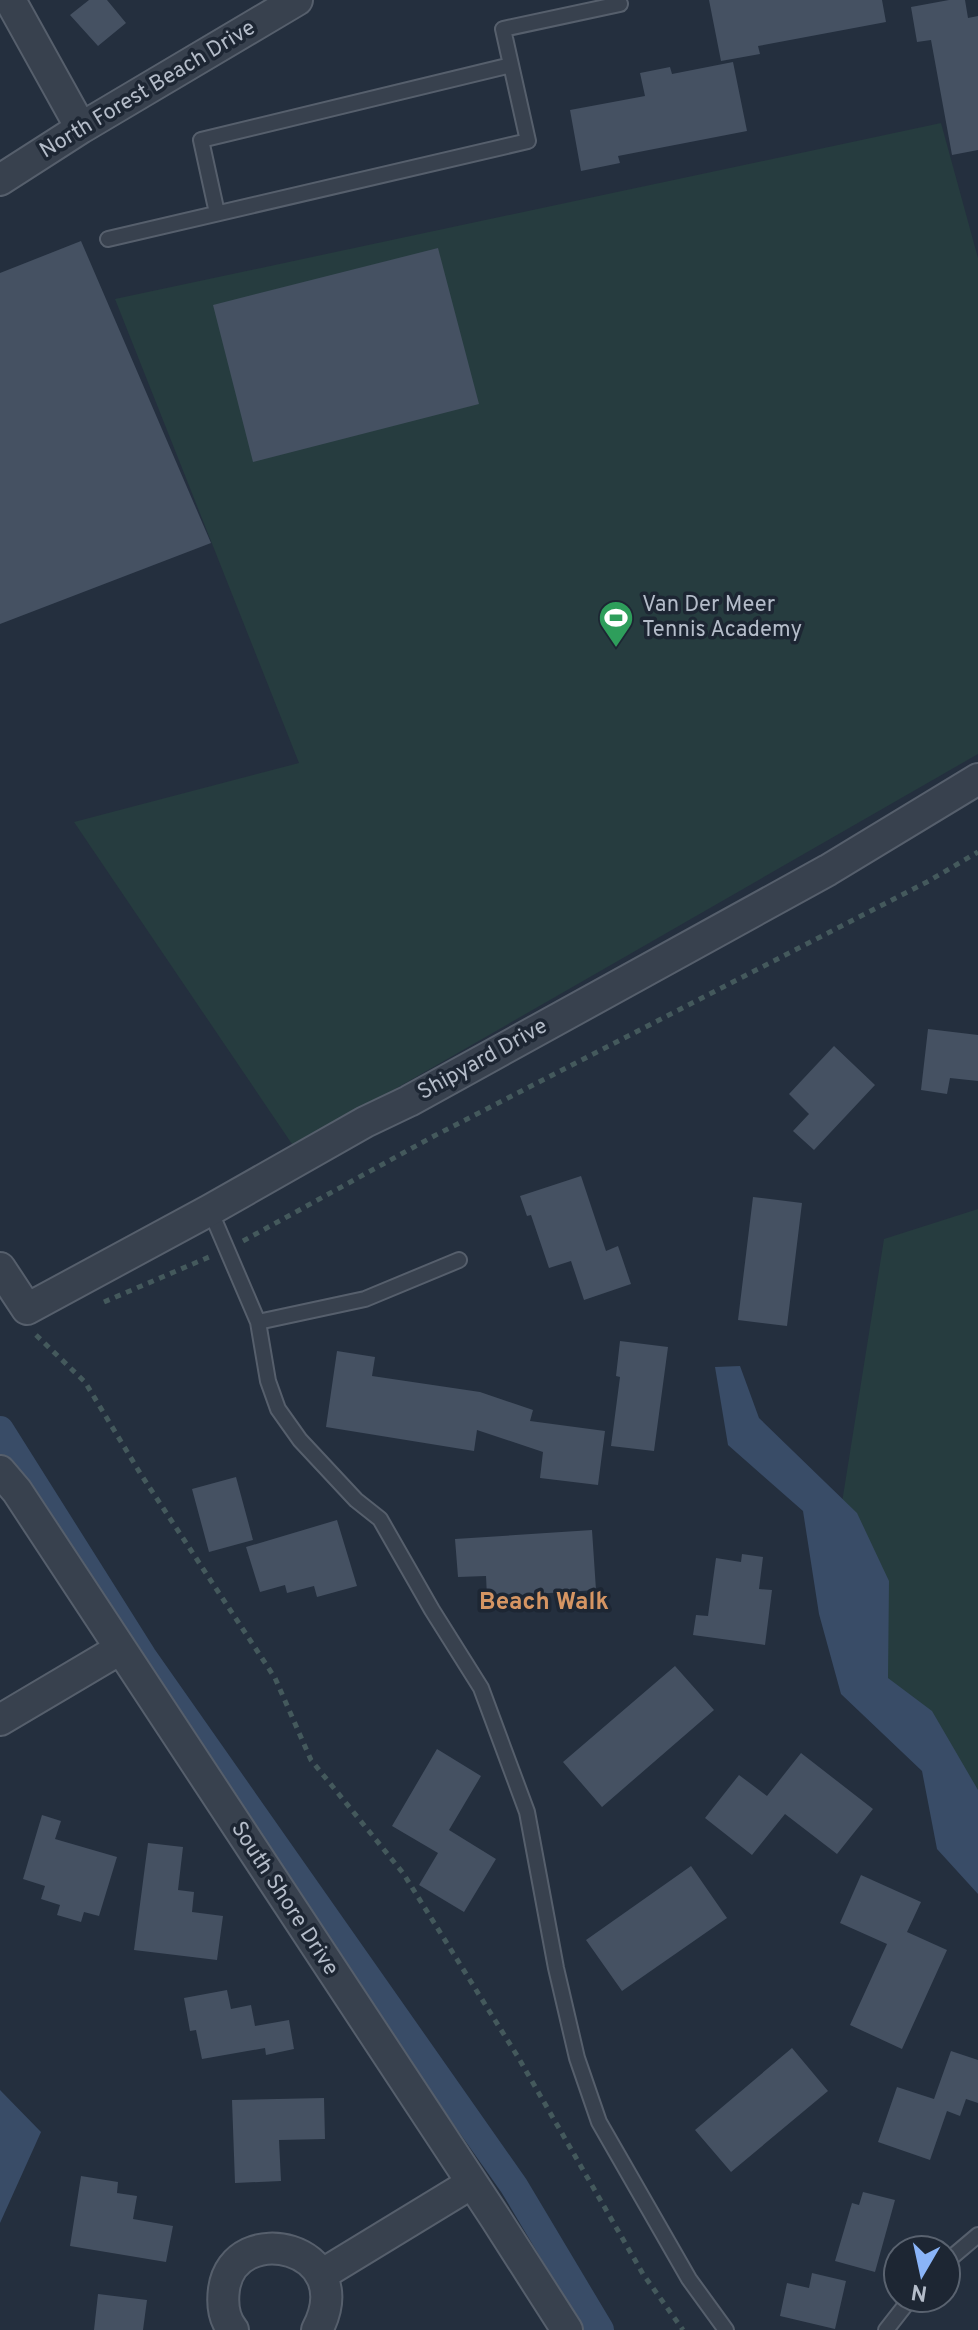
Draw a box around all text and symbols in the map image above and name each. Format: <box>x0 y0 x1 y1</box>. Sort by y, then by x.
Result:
street label: North Forest Beach Drive <box>35 15 261 165</box>
place label: Van Der Meer Tennis Academy <box>642 592 802 644</box>
sports icon: Van Der Meer Tennis Academy <box>597 599 635 649</box>
street label: Shipyard Drive <box>413 1013 553 1107</box>
district label: Beach Walk <box>479 1588 609 1618</box>
street label: South Shore Drive <box>224 1817 344 1981</box>
north arrow <box>882 2234 962 2314</box>
text: N <box>909 2277 929 2306</box>

